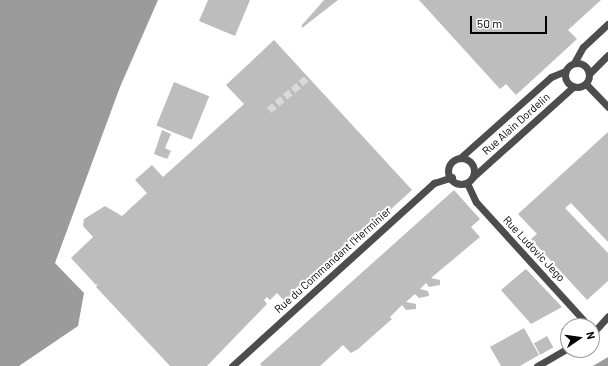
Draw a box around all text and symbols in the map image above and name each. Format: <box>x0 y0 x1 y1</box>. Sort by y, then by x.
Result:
scale bar <box>472 8 549 34</box>
text: 50 m <box>477 16 502 30</box>
street label: Rue Alain Dordelin <box>480 90 552 158</box>
street label: Rue du Commandant l'Herminier <box>272 204 394 316</box>
street label: Rue Ludovic Jego <box>500 214 568 284</box>
north arrow <box>560 318 600 358</box>
text: N <box>584 330 598 340</box>

